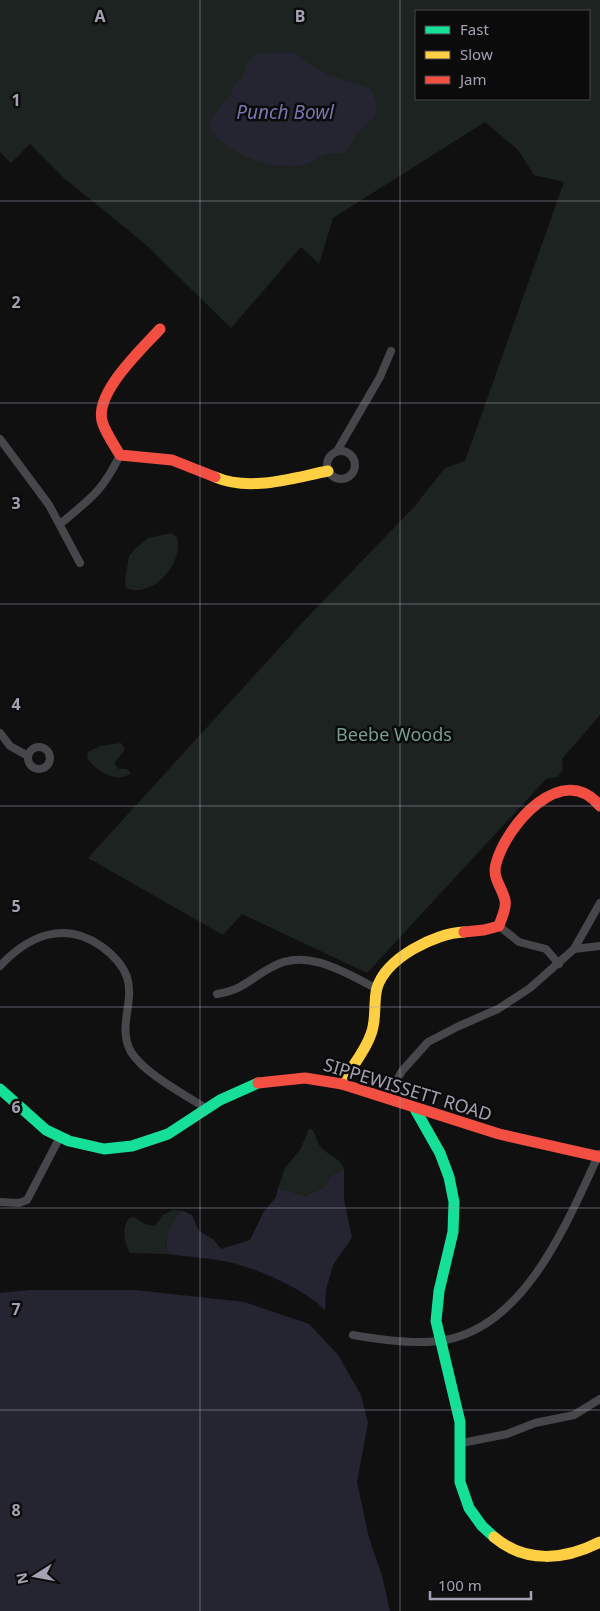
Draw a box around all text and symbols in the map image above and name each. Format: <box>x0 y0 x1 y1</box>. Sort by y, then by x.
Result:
text: A <box>94 5 106 27</box>
text: B <box>295 5 305 27</box>
legend <box>415 10 590 100</box>
text: Fast <box>460 19 489 39</box>
text: Slow <box>460 44 493 64</box>
text: Jam <box>458 69 487 89</box>
text: 1 <box>11 89 21 111</box>
water label: Punch Bowl <box>236 99 335 125</box>
text: 2 <box>11 291 21 313</box>
text: 3 <box>11 492 21 514</box>
text: 4 <box>11 693 21 715</box>
park label: Beebe Woods <box>336 722 452 746</box>
text: 5 <box>11 895 21 917</box>
street label: SIPPEWISSETT ROAD <box>321 1052 495 1126</box>
text: 6 <box>11 1096 21 1118</box>
text: 7 <box>11 1298 21 1320</box>
text: 8 <box>11 1499 21 1521</box>
north arrow <box>10 1551 60 1601</box>
scale bar <box>430 1568 531 1600</box>
text: N <box>11 1571 32 1586</box>
text: 100 m <box>438 1575 482 1595</box>

